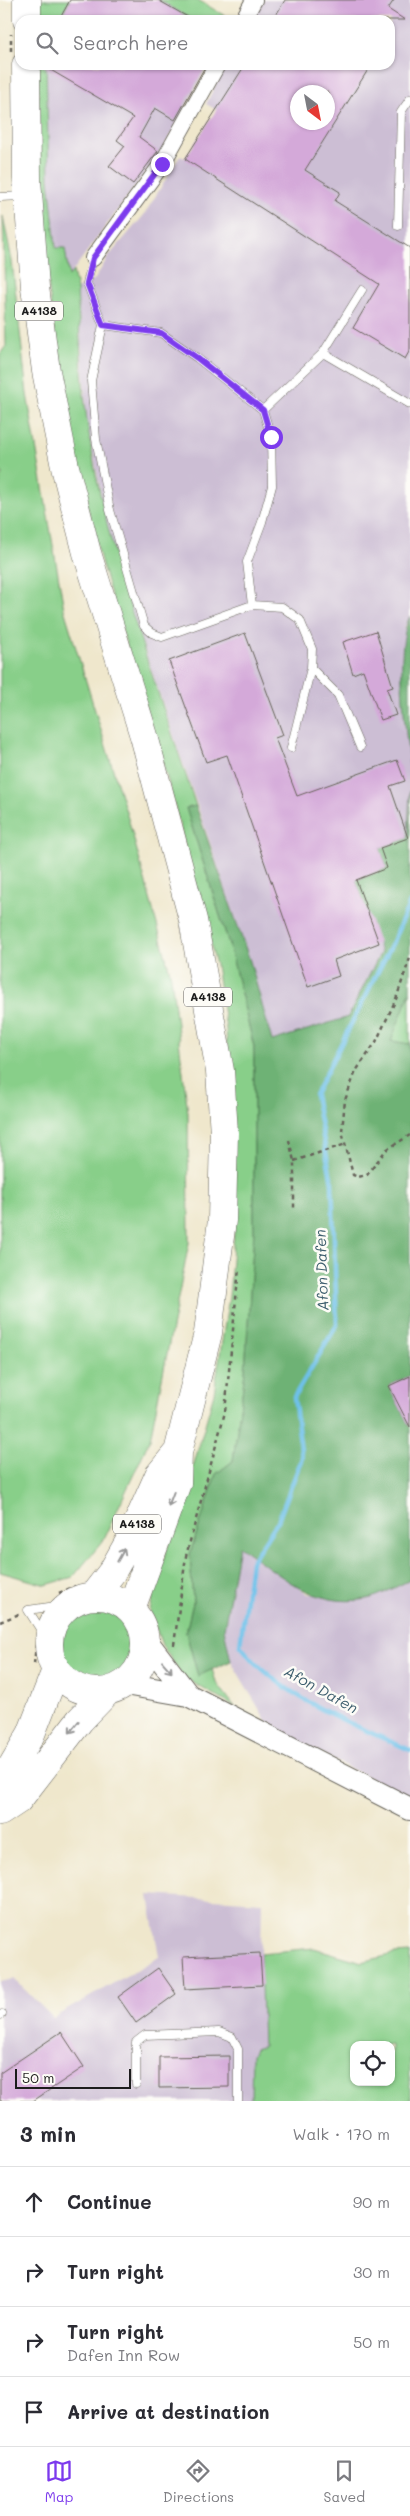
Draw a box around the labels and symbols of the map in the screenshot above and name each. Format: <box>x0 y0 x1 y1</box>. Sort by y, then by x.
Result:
north arrow <box>290 85 335 130</box>
route end <box>151 153 174 176</box>
road number: A4138 <box>15 302 63 321</box>
route start <box>260 426 283 449</box>
road number: A4138 <box>184 988 232 1006</box>
water label: Afon Dafen <box>310 1229 332 1311</box>
one-way arrow <box>166 1491 175 1507</box>
road number: A4138 <box>113 1515 161 1534</box>
one-way arrow <box>117 1549 127 1563</box>
one-way arrow <box>162 1661 173 1674</box>
water label: Afon Dafen <box>281 1661 362 1718</box>
one-way arrow <box>69 1720 79 1734</box>
scale bar <box>15 2066 131 2089</box>

